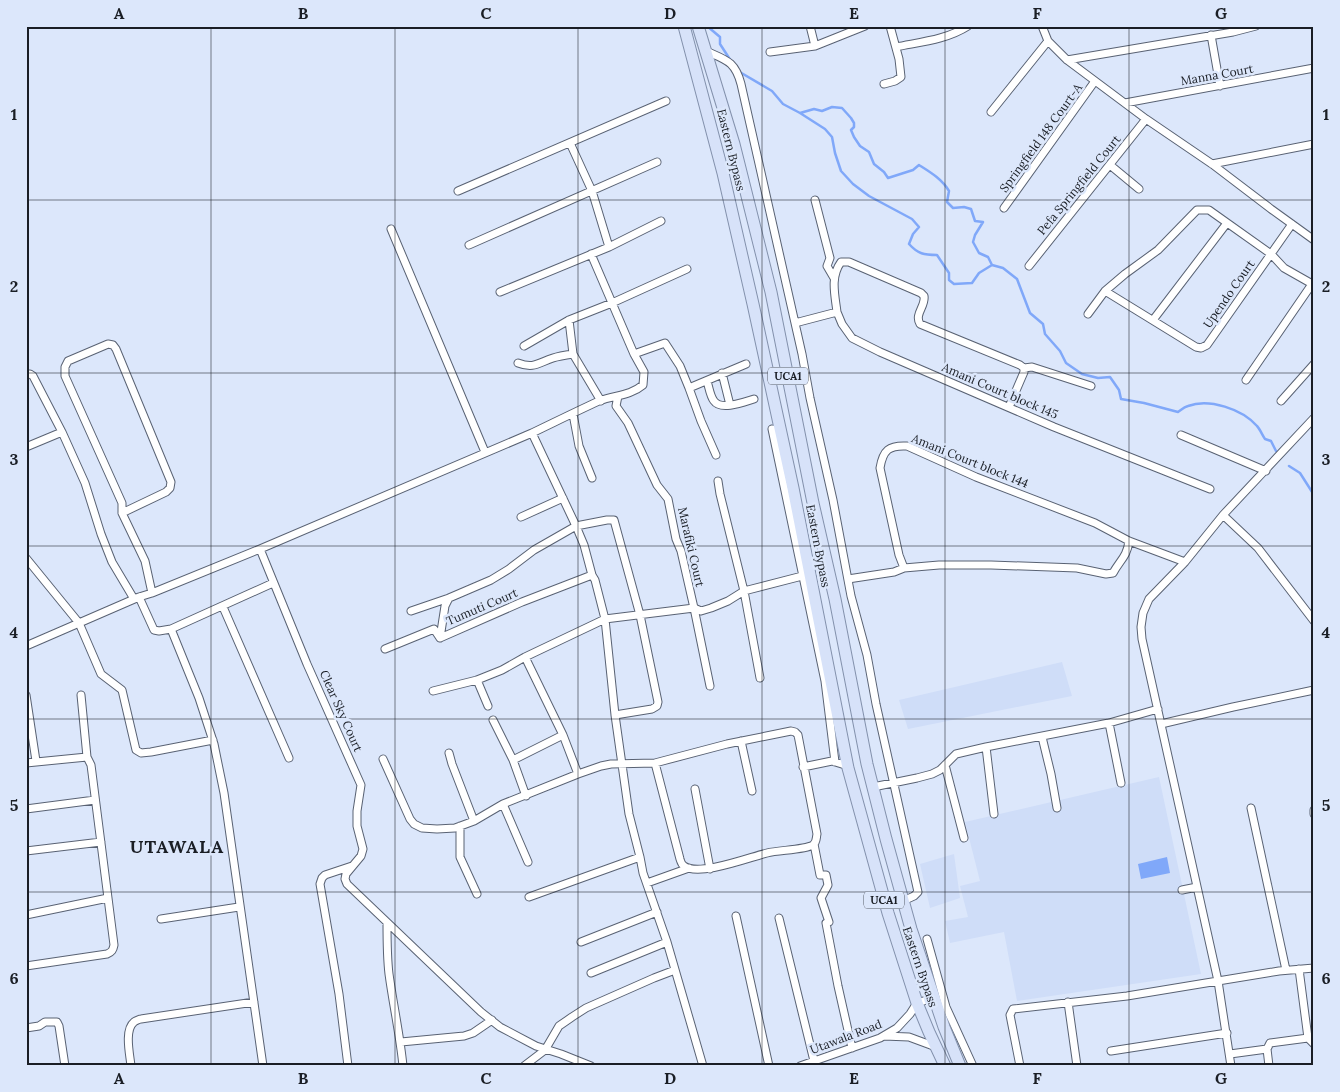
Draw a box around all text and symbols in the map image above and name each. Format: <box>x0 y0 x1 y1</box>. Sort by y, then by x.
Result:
text: A <box>114 3 125 23</box>
text: B <box>298 3 309 23</box>
text: C <box>480 3 492 23</box>
text: D <box>664 3 676 23</box>
text: E <box>849 3 859 23</box>
text: F <box>1032 3 1042 23</box>
text: G <box>1215 3 1227 23</box>
street label: Manna Court <box>1179 61 1255 88</box>
street label: Springfield 148 Court-A <box>996 80 1085 195</box>
text: 1 <box>11 104 17 124</box>
text: 1 <box>1323 104 1329 124</box>
street label: Eastern Bypass <box>714 107 749 193</box>
street label: Pefa Springfield Court <box>1034 132 1124 238</box>
street label: Upendo Court <box>1200 256 1258 331</box>
text: 2 <box>10 276 18 296</box>
text: 2 <box>1322 276 1330 296</box>
street label: Amani Court block 145 <box>939 359 1060 422</box>
road number: UCA1 <box>768 368 808 384</box>
street label: Amani Court block 144 <box>909 430 1031 491</box>
text: 3 <box>10 449 19 469</box>
text: 3 <box>1322 449 1331 469</box>
street label: Eastern Bypass <box>803 503 834 589</box>
street label: Marafiki Court <box>675 506 708 589</box>
street label: Tumuti Court <box>444 585 520 628</box>
text: 4 <box>10 622 19 642</box>
text: 4 <box>1322 622 1331 642</box>
street label: Clear Sky Court <box>317 668 366 754</box>
text: 5 <box>10 795 19 815</box>
text: 5 <box>1322 795 1331 815</box>
district label: UTAWALA <box>130 835 224 858</box>
road number: UCA1 <box>864 892 904 908</box>
street label: Eastern Bypass <box>900 925 941 1009</box>
text: 6 <box>9 968 19 988</box>
text: 6 <box>1321 968 1331 988</box>
street label: Utawala Road <box>808 1016 884 1057</box>
text: A <box>114 1068 125 1088</box>
text: B <box>298 1068 309 1088</box>
text: C <box>480 1068 492 1088</box>
text: D <box>664 1068 676 1088</box>
text: E <box>849 1068 859 1088</box>
text: F <box>1032 1068 1042 1088</box>
text: G <box>1215 1068 1227 1088</box>

